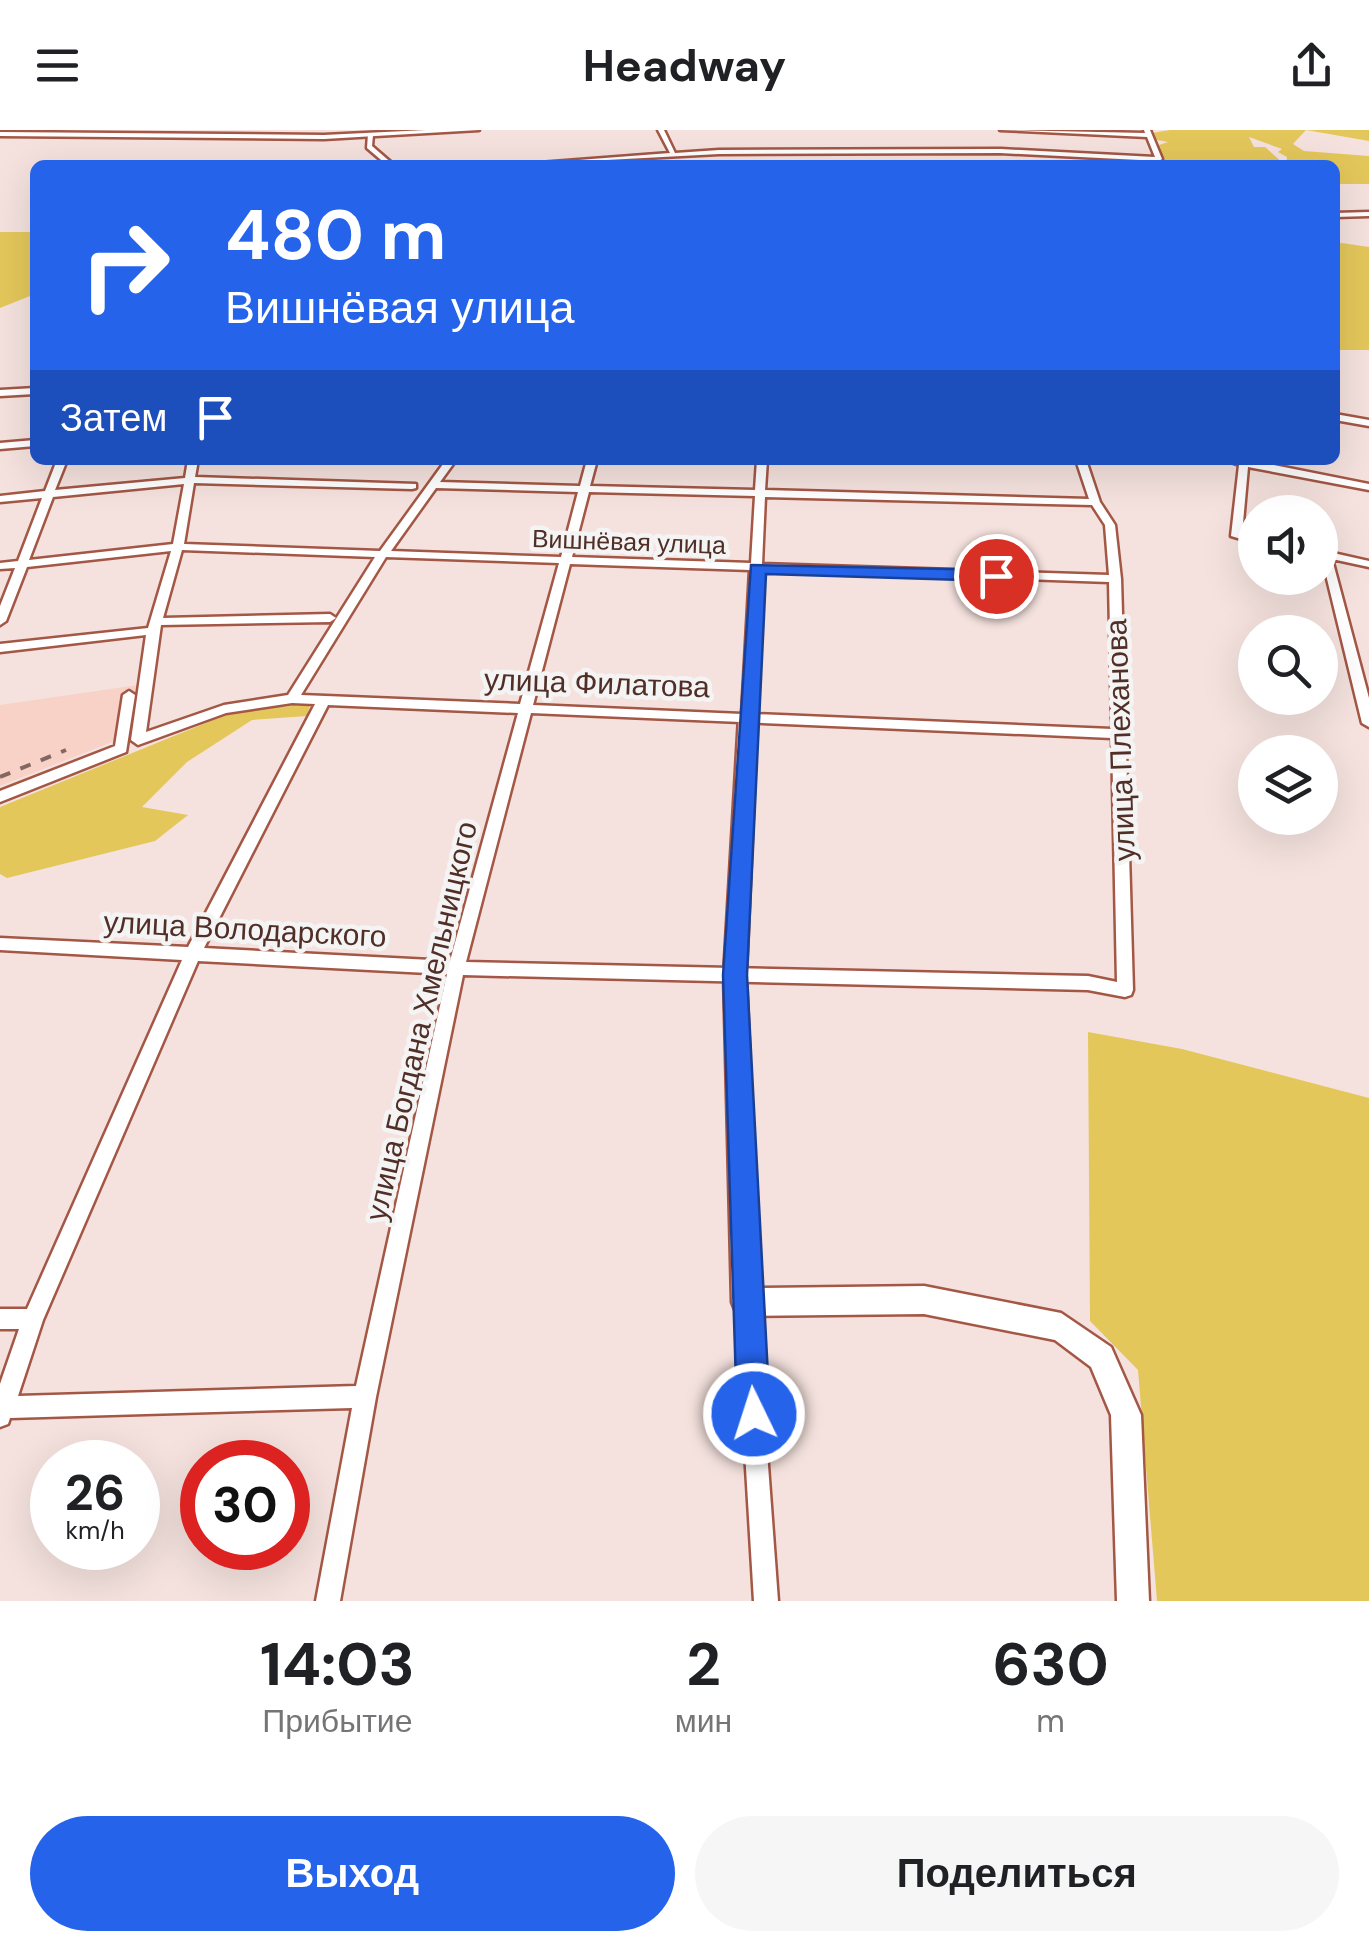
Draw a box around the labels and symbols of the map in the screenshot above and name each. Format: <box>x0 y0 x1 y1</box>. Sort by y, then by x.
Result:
street label: Вишнёвая улица <box>531 522 727 562</box>
pin <box>954 534 1039 619</box>
street label: улица Плеханова <box>1096 618 1144 862</box>
street label: улица Филатова <box>483 660 711 706</box>
street label: улица Богдана Хмельницкого <box>356 817 486 1225</box>
street label: улица Володарского <box>103 902 387 956</box>
position arrow <box>702 1362 806 1466</box>
speed limit sign: 30 <box>180 1440 310 1570</box>

